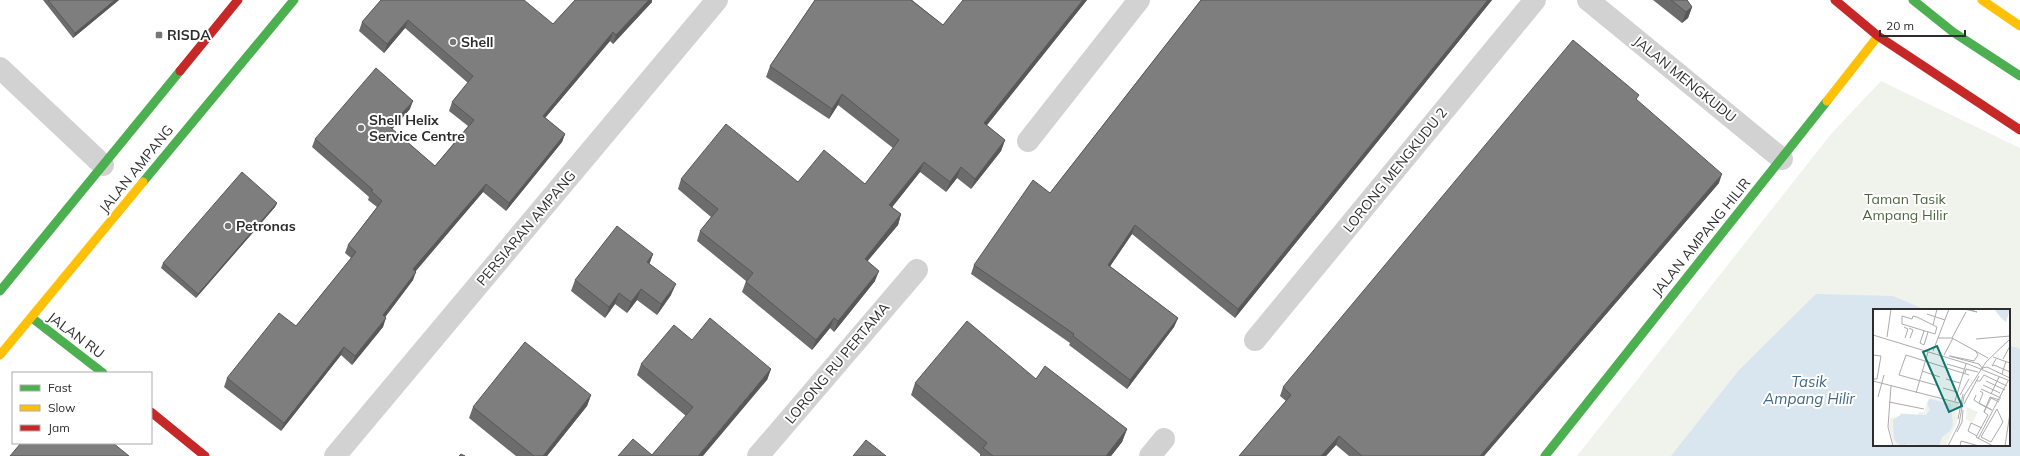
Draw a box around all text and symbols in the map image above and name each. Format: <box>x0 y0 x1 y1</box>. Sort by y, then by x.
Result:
scale bar <box>1880 12 1965 38</box>
text: 20 m <box>1886 18 1914 33</box>
place label: RISDA <box>167 26 211 44</box>
marker: RISDA <box>154 30 164 40</box>
street label: JALAN MENGKUDU <box>1630 32 1740 126</box>
place label: Shell <box>461 33 493 51</box>
marker: Shell <box>448 37 458 47</box>
street label: LORONG MENGKUDU 2 <box>1339 104 1451 236</box>
place label: Shell Helix Service Centre <box>369 111 465 145</box>
street label: JALAN AMPANG <box>95 121 177 217</box>
marker: Shell Helix Service Centre <box>356 123 366 133</box>
street label: PERSIARAN AMPANG <box>473 167 579 289</box>
street label: JALAN AMPANG HILIR <box>1648 174 1754 300</box>
park label: Taman Tasik Ampang Hilir <box>1862 190 1949 224</box>
place label: Petronas <box>236 217 296 235</box>
marker: Petronas <box>223 221 233 231</box>
street label: LORONG RU PERTAMA <box>781 298 894 427</box>
street label: JALAN RU <box>44 308 108 362</box>
inset map <box>1873 309 2010 446</box>
legend <box>12 372 152 444</box>
water label: Tasik Ampang Hilir <box>1762 372 1855 408</box>
text: Fast <box>48 380 72 395</box>
text: Slow <box>48 400 76 415</box>
text: Jam <box>48 420 70 435</box>

